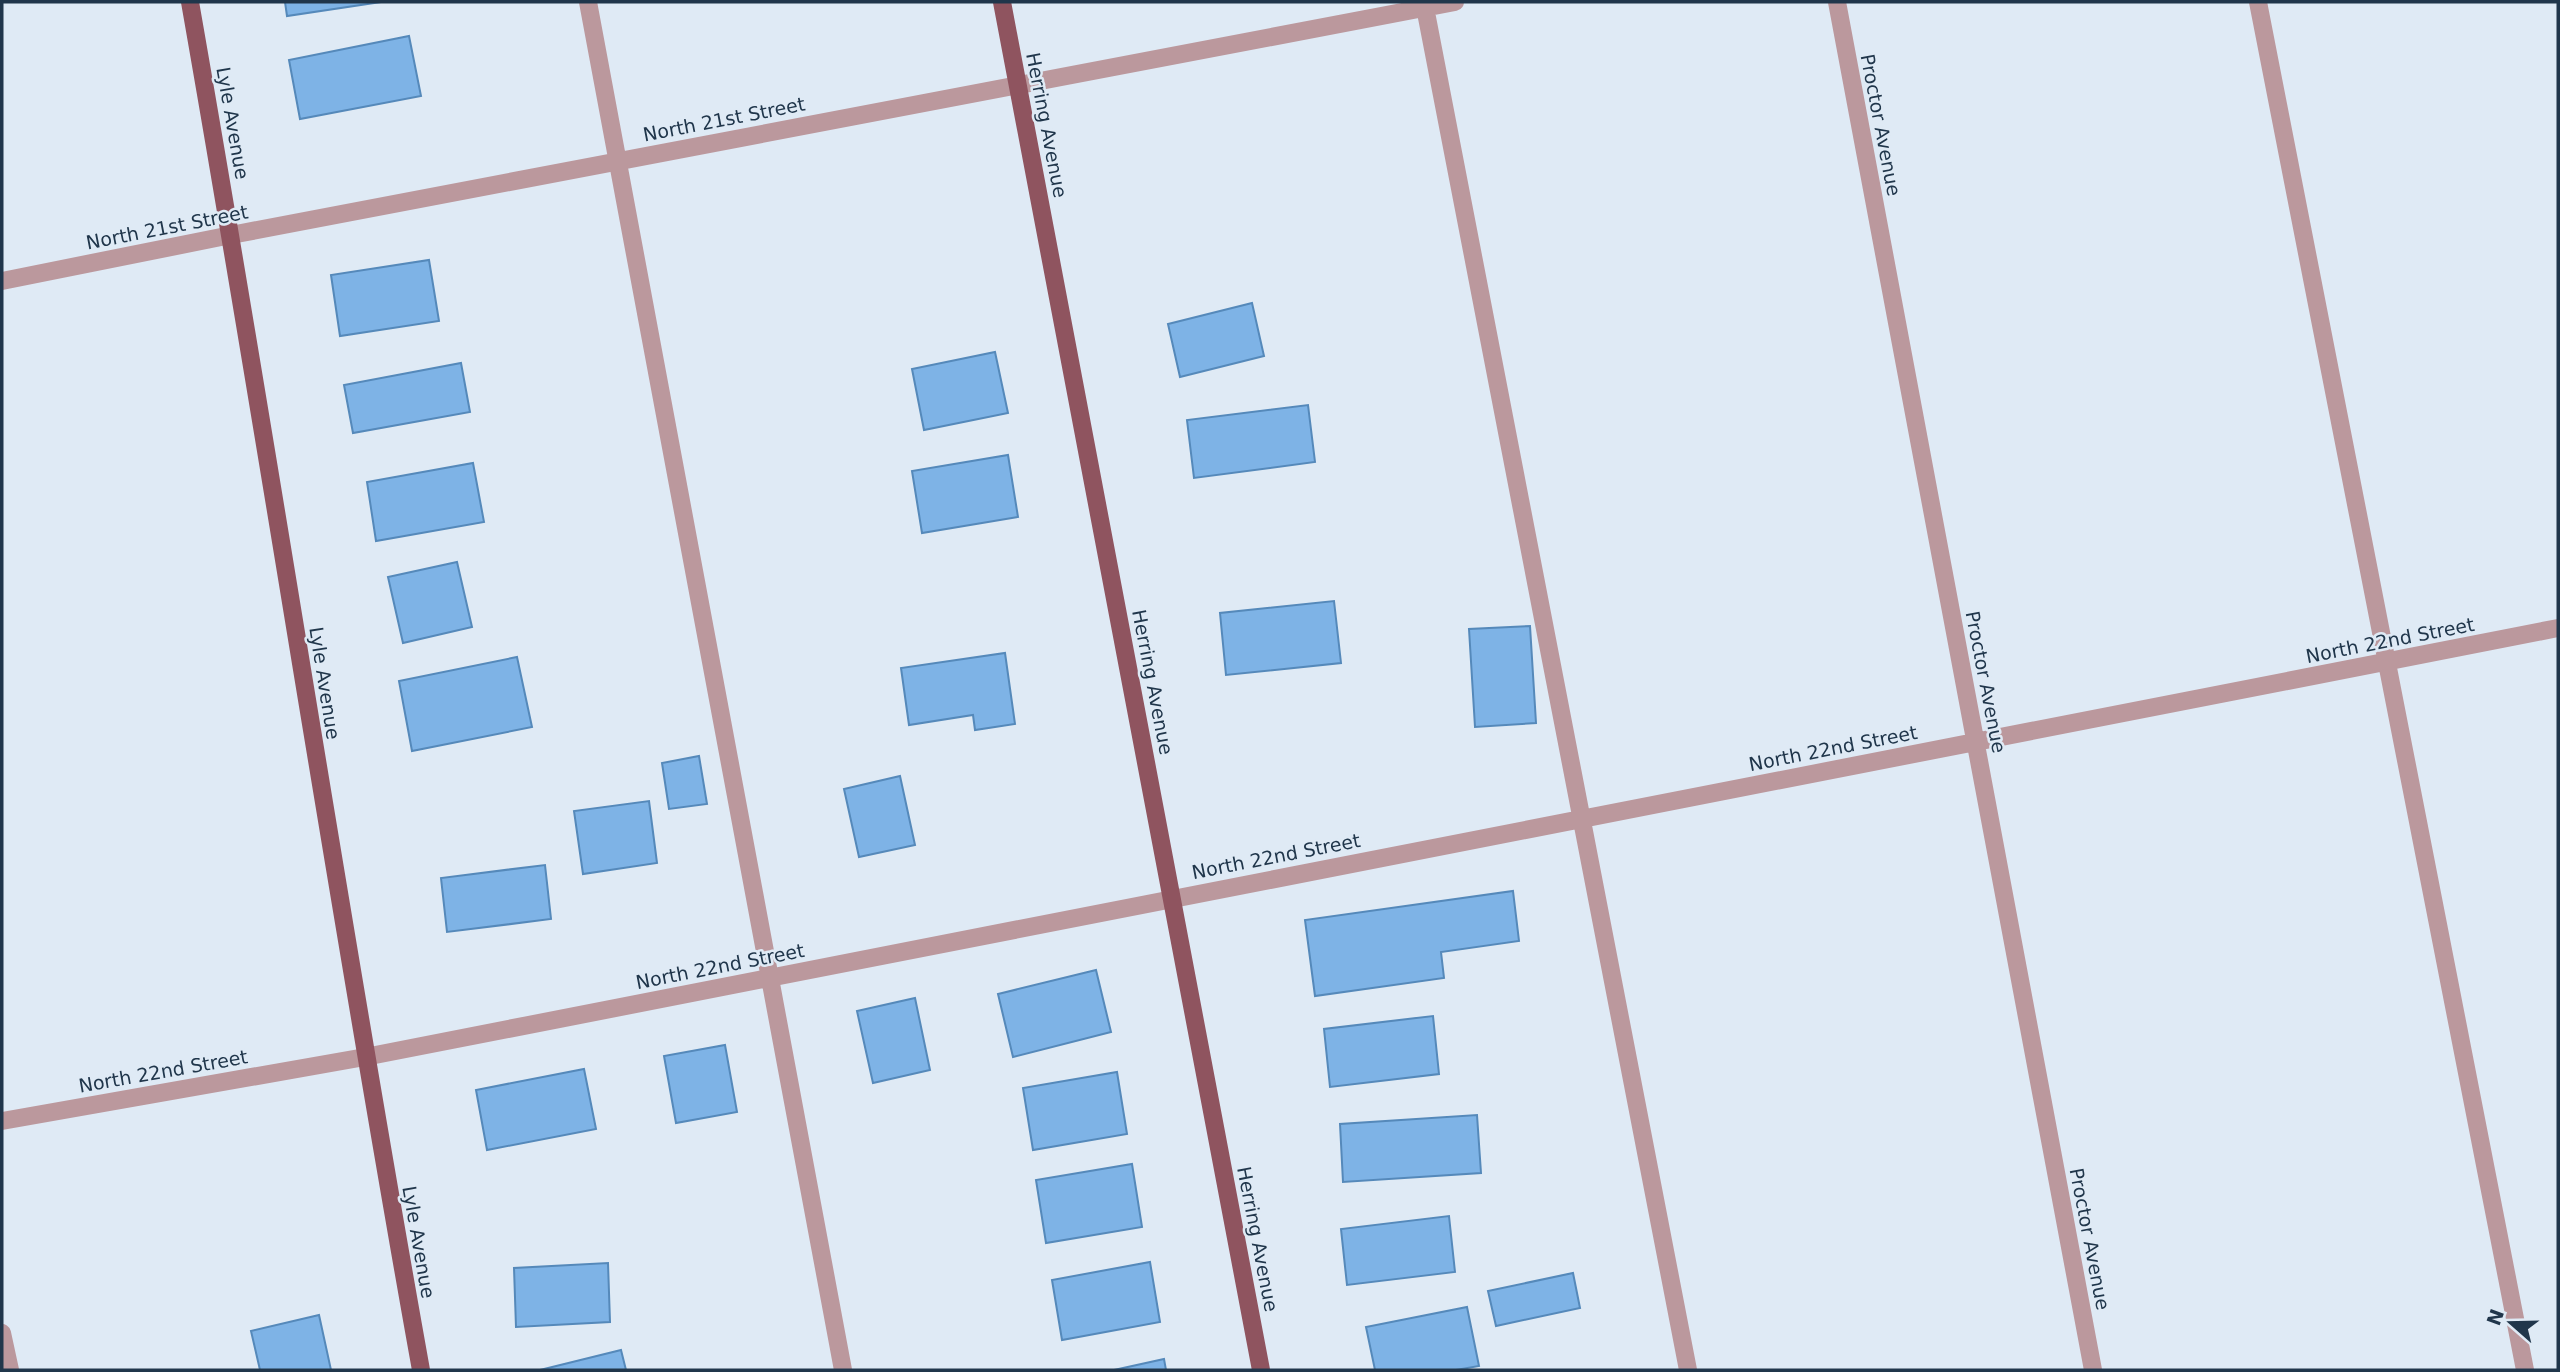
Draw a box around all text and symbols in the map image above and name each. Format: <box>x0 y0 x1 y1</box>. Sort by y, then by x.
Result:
street label: Herring Avenue <box>1022 51 1072 199</box>
street label: Proctor Avenue <box>1856 52 1906 198</box>
street label: Lyle Avenue <box>212 65 254 181</box>
street label: North 21st Street <box>641 93 807 145</box>
street label: North 21st Street <box>84 201 250 253</box>
street label: Herring Avenue <box>1128 608 1178 756</box>
street label: Proctor Avenue <box>1961 609 2011 755</box>
street label: North 22nd Street <box>2304 613 2476 667</box>
street label: Lyle Avenue <box>305 625 345 741</box>
street label: North 22nd Street <box>1747 721 1919 775</box>
street label: North 22nd Street <box>1190 829 1362 883</box>
street label: North 22nd Street <box>634 939 806 993</box>
street label: North 22nd Street <box>77 1045 249 1097</box>
street label: Herring Avenue <box>1233 1165 1283 1313</box>
street label: Proctor Avenue <box>2065 1166 2115 1312</box>
street label: Lyle Avenue <box>398 1184 440 1300</box>
north arrow <box>2476 1288 2546 1358</box>
text: N <box>2482 1306 2508 1328</box>

